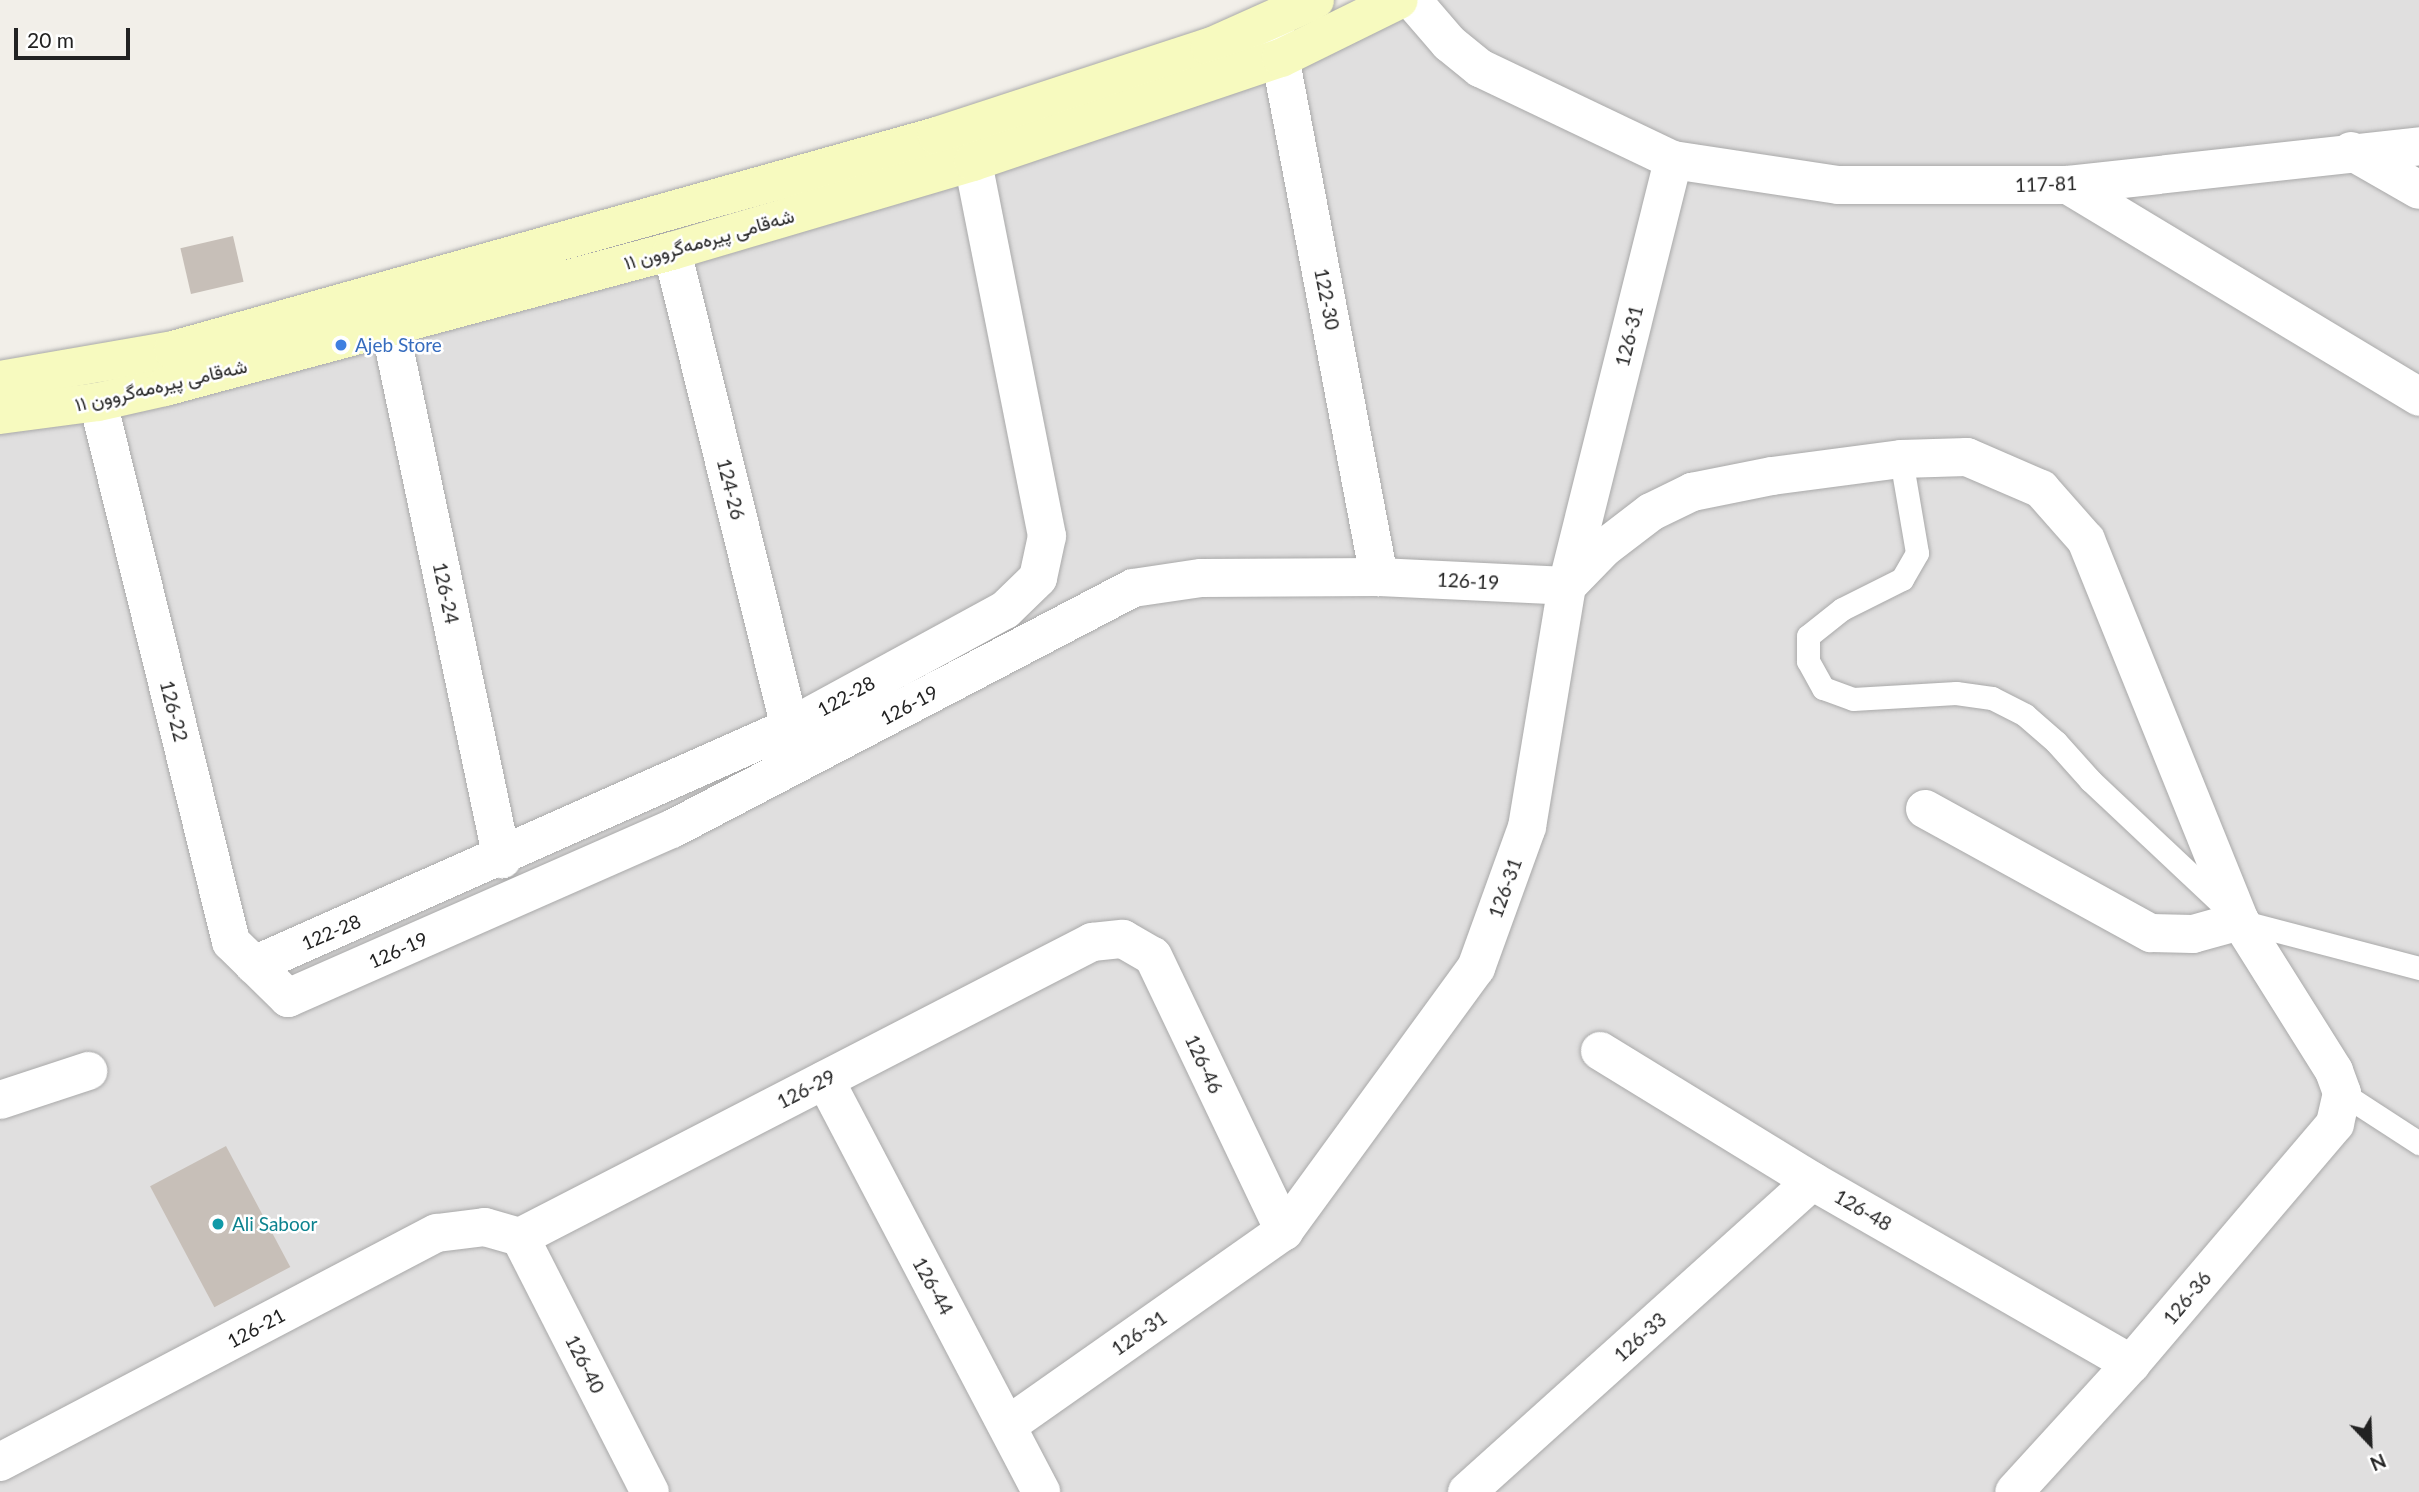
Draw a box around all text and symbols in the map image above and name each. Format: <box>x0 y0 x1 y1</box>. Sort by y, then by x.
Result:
scale bar <box>18 14 133 58</box>
text: 20 m <box>27 27 74 52</box>
street label: 117-81 <box>2015 172 2077 196</box>
street label: شەقامی پیرەمەگروون ١١ <box>621 204 797 274</box>
street label: 122-30 <box>1310 266 1344 332</box>
street label: 126-31 <box>1610 303 1648 369</box>
place label: Ajeb Store <box>355 334 442 356</box>
marker: Ajeb Store <box>333 337 349 353</box>
street label: شەقامی پیرەمەگروون ١١ <box>73 354 249 416</box>
street label: 124-26 <box>712 456 750 522</box>
street label: 126-24 <box>428 560 464 626</box>
street label: 126-19 <box>1436 568 1500 594</box>
street label: 122-28 <box>813 671 879 721</box>
street label: 126-22 <box>155 678 193 744</box>
street label: 126-19 <box>876 680 942 730</box>
street label: 126-31 <box>1484 855 1526 921</box>
street label: 122-28 <box>298 909 364 955</box>
street label: 126-19 <box>365 927 431 973</box>
street label: 126-46 <box>1181 1031 1227 1097</box>
street label: 126-29 <box>773 1065 839 1113</box>
street label: 126-48 <box>1830 1185 1896 1235</box>
place label: Ali Saboor <box>232 1213 317 1235</box>
marker: Ali Saboor <box>210 1216 226 1232</box>
street label: 126-44 <box>908 1253 958 1319</box>
street label: 126-36 <box>2158 1267 2216 1329</box>
street label: 126-21 <box>223 1303 289 1353</box>
street label: 126-31 <box>1107 1306 1171 1360</box>
street label: 126-33 <box>1609 1308 1671 1366</box>
street label: 126-40 <box>561 1331 609 1397</box>
north arrow <box>2335 1408 2405 1478</box>
text: N <box>2367 1449 2390 1476</box>

